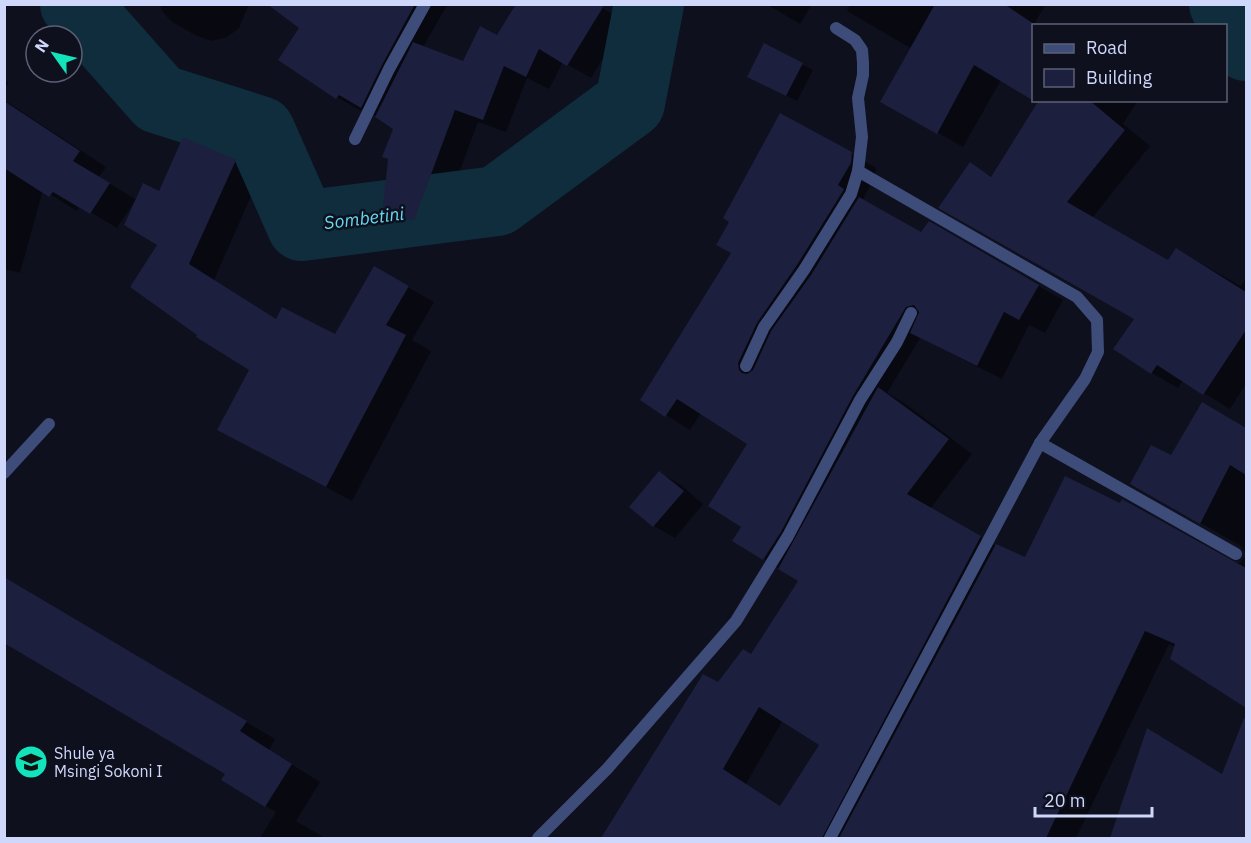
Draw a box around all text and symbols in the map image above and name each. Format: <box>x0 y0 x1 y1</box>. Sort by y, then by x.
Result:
north arrow <box>24 24 84 84</box>
legend <box>1032 24 1227 102</box>
text: N <box>30 35 53 56</box>
text: Road <box>1086 36 1127 59</box>
text: Building <box>1086 66 1153 89</box>
water label: Sombetini <box>323 202 406 234</box>
place label: Shule ya Msingi Sokoni I <box>54 743 163 781</box>
school or university icon: Shule ya Msingi Sokoni I <box>13 744 49 780</box>
scale bar <box>1035 780 1152 818</box>
text: 20 m <box>1044 789 1086 812</box>

